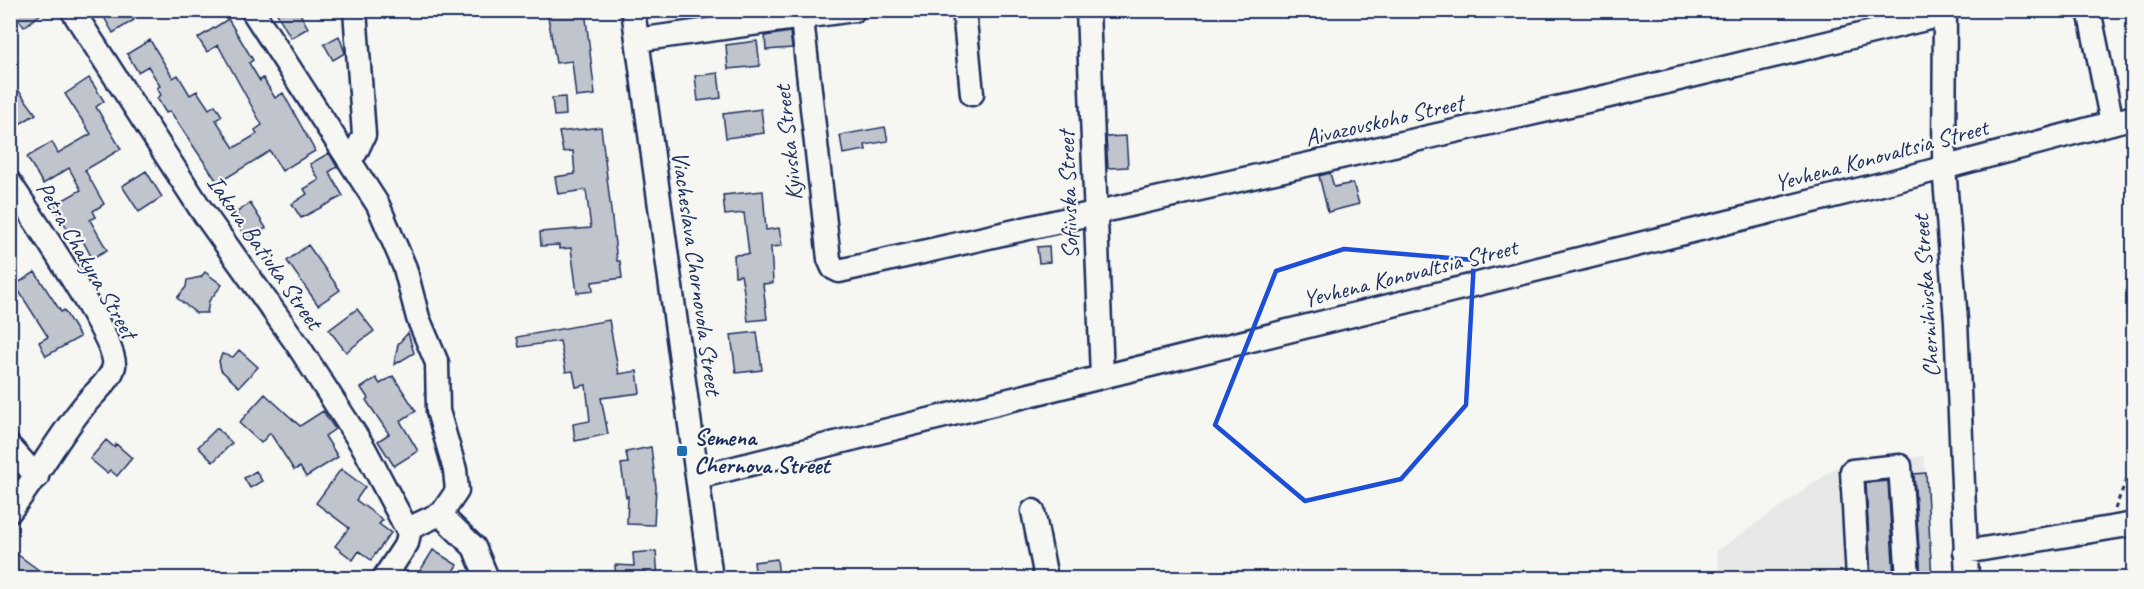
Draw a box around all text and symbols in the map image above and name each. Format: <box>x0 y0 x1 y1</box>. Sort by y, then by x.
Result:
street label: Kyivska Street <box>767 82 809 202</box>
street label: Aivazovskoho Street <box>1302 87 1469 153</box>
street label: Yevhena Konovaltsia Street <box>1771 112 1993 198</box>
street label: Sofiivska Street <box>1051 127 1085 260</box>
street label: Viacheslava Chornovola Street <box>665 149 729 399</box>
street label: Iakova Batiuka Street <box>201 169 331 337</box>
street label: Petra Chakyra Street <box>30 176 146 347</box>
street label: Chernihivska Street <box>1905 212 1947 378</box>
street label: Yevhena Konovaltsia Street <box>1300 231 1522 314</box>
place label: Semena Chernova Street <box>694 422 832 480</box>
marker: Semena Chernova Street <box>675 444 689 458</box>

